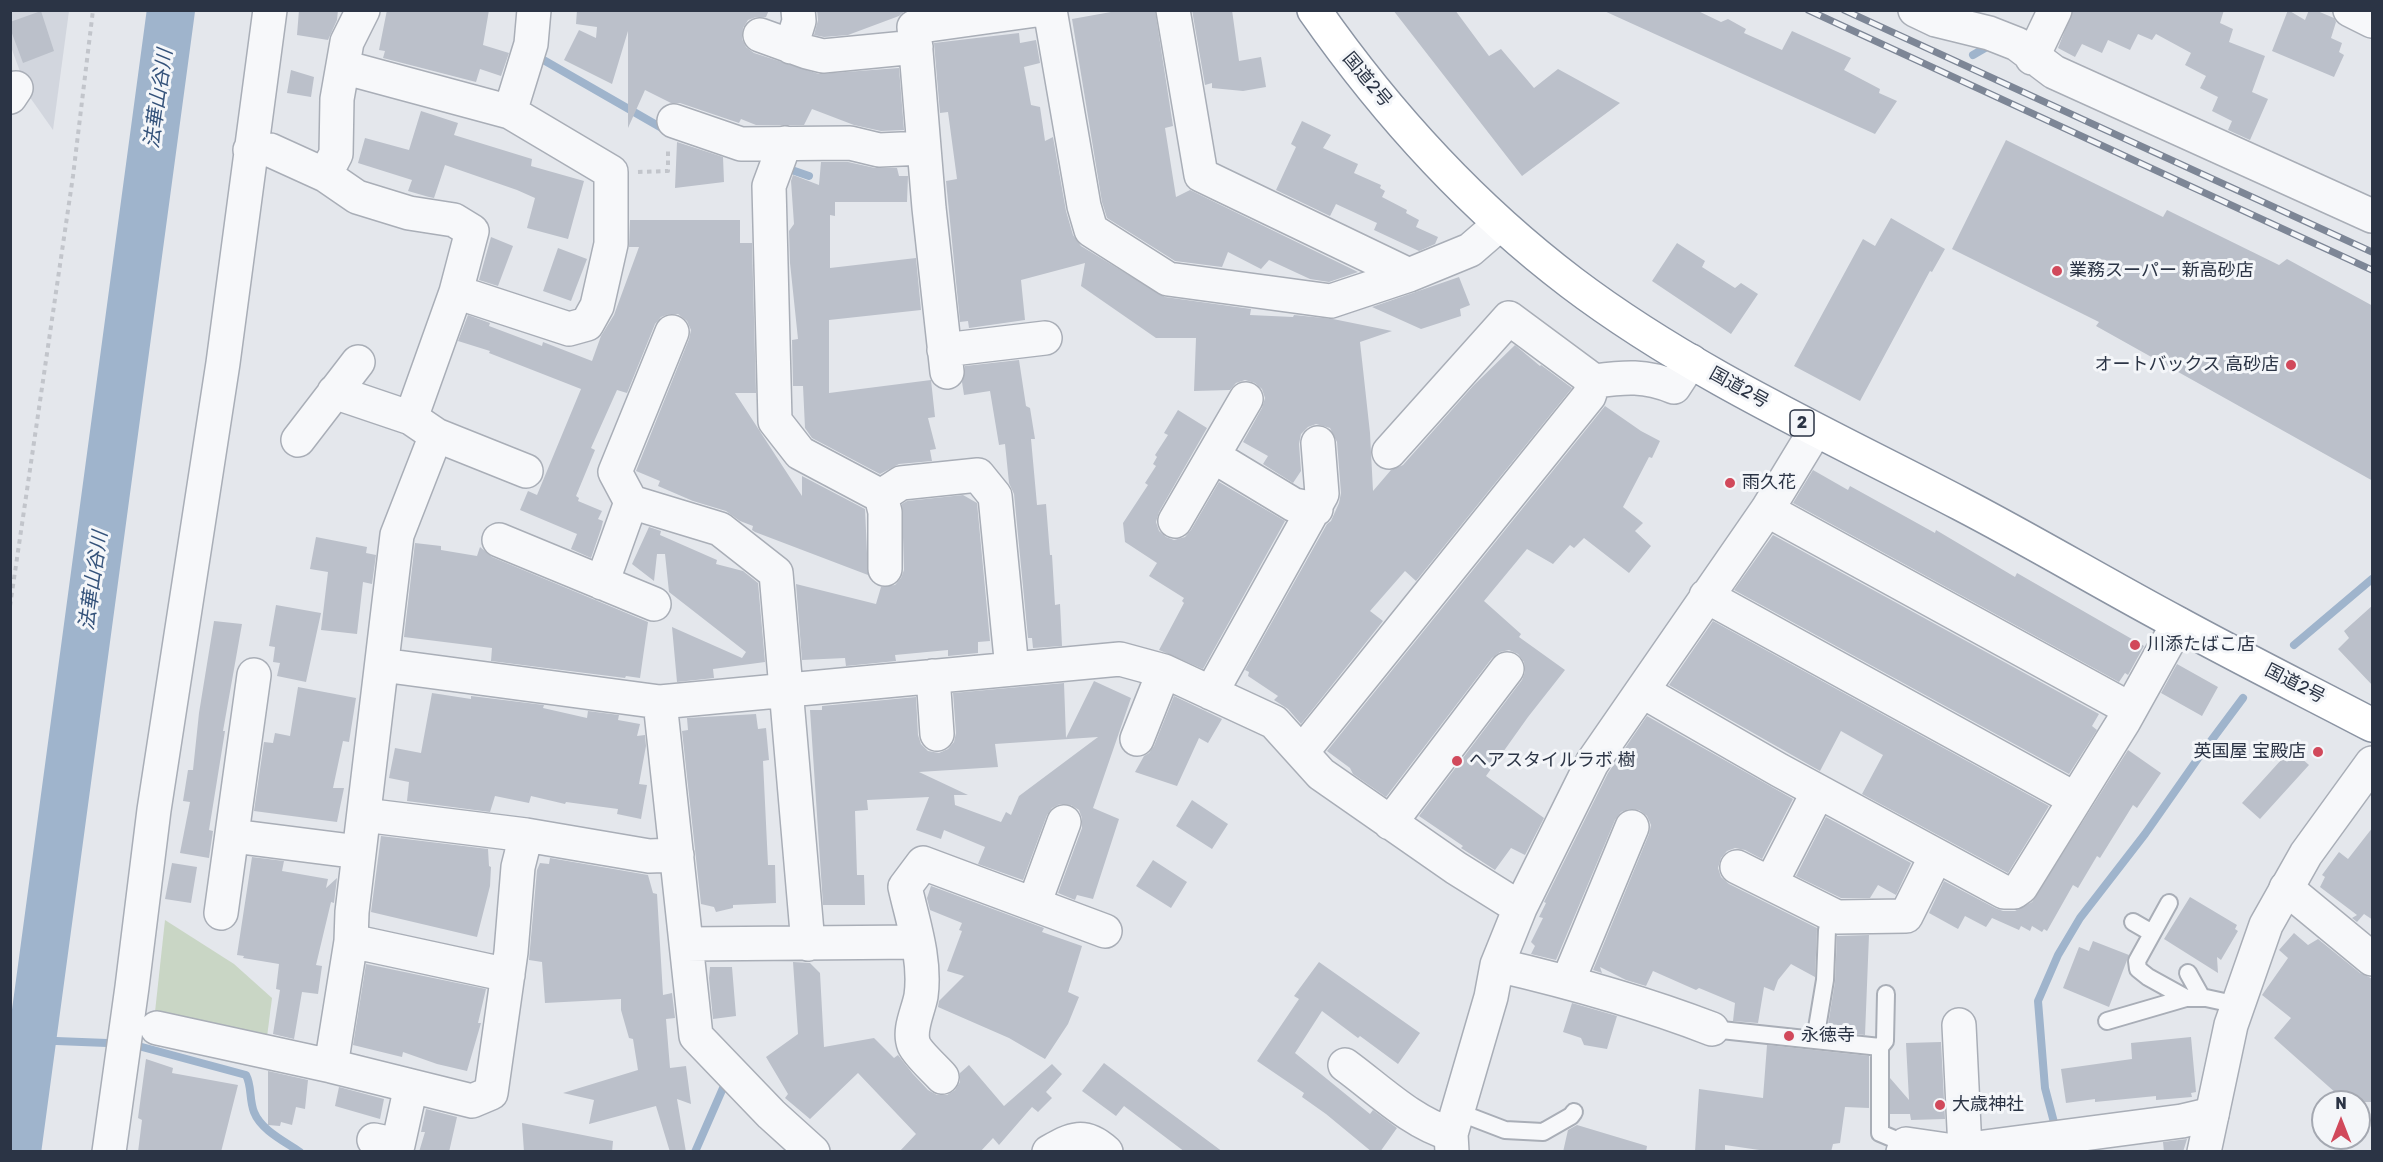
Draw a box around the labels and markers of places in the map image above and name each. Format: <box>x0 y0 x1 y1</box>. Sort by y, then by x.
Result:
place label: 業務スーパー 新高砂店 <box>2069 260 2253 282</box>
marker: 業務スーパー 新高砂店 <box>2050 264 2064 278</box>
place label: オートバックス 高砂店 <box>2095 354 2279 376</box>
marker: オートバックス 高砂店 <box>2284 358 2298 372</box>
place label: 雨久花 <box>1742 472 1796 494</box>
marker: 雨久花 <box>1723 476 1737 490</box>
place label: 川添たばこ店 <box>2147 634 2255 656</box>
marker: 川添たばこ店 <box>2128 638 2142 652</box>
place label: 英国屋 宝殿店 <box>2194 741 2306 763</box>
marker: 英国屋 宝殿店 <box>2311 745 2325 759</box>
place label: ヘアスタイルラボ 樹 <box>1469 750 1635 772</box>
marker: ヘアスタイルラボ 樹 <box>1450 754 1464 768</box>
place label: 永徳寺 <box>1801 1025 1855 1047</box>
marker: 永徳寺 <box>1782 1029 1796 1043</box>
place label: 大歳神社 <box>1952 1094 2024 1116</box>
marker: 大歳神社 <box>1933 1098 1947 1112</box>

